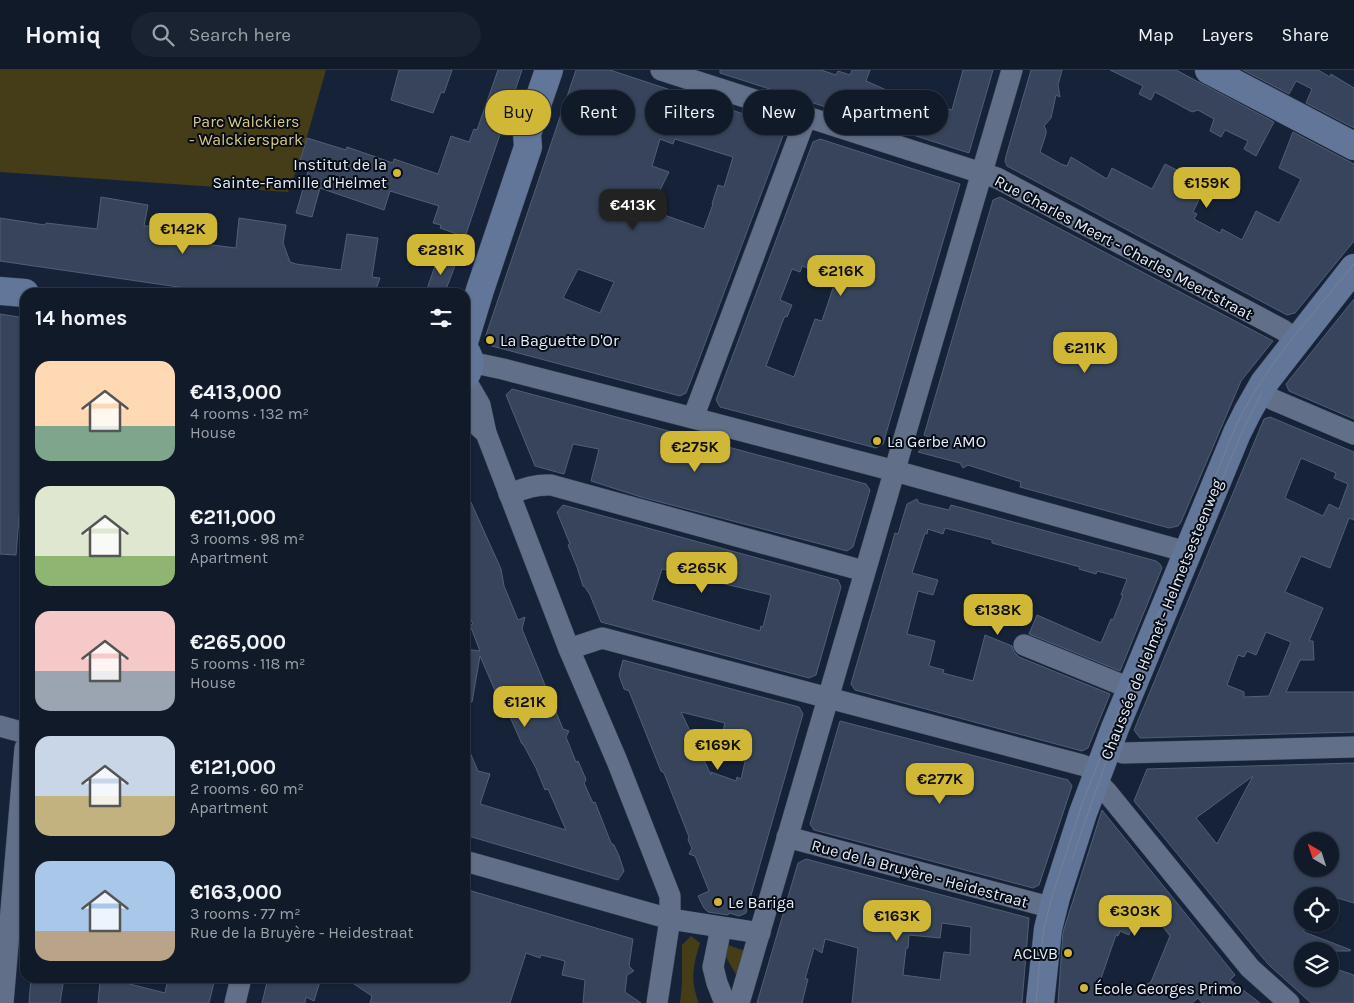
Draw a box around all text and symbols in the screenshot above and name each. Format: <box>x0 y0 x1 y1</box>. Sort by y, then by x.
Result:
search box <box>131 12 481 57</box>
text: Homiq <box>25 21 101 49</box>
icon: search <box>149 21 177 49</box>
text: Search here <box>189 24 291 46</box>
text: Map <box>1138 24 1174 46</box>
text: Layers <box>1202 24 1254 46</box>
text: Share <box>1282 24 1329 46</box>
chip: Buy <box>485 90 551 135</box>
chip: Rent <box>561 90 635 135</box>
chip: Filters <box>645 90 733 135</box>
chip: New <box>743 90 814 135</box>
chip: Apartment <box>824 90 948 135</box>
park label: Parc Walckiers - Walckierspark <box>189 112 303 149</box>
place label: Institut de la Sainte-Famille d'Helmet <box>213 155 387 192</box>
pin: €159K <box>1172 166 1242 209</box>
marker: Institut de la Sainte-Famille d'Helmet <box>391 167 403 179</box>
street label: Rue Charles Meert - Charles Meertstraat <box>991 171 1256 324</box>
text: €159K <box>1184 173 1230 192</box>
pin: €413K <box>598 189 668 231</box>
text: €413K <box>610 195 656 214</box>
pin: €142K <box>148 212 218 255</box>
text: €142K <box>160 219 206 238</box>
pin: €281K <box>406 234 476 276</box>
text: €281K <box>418 240 464 259</box>
pin: €216K <box>806 254 876 297</box>
text: €216K <box>818 261 864 280</box>
icon: filters <box>427 304 455 332</box>
text: 14 homes <box>35 306 127 330</box>
place label: La Baguette D'Or <box>500 331 619 350</box>
pin: €211K <box>1050 332 1120 374</box>
marker: La Baguette D'Or <box>484 334 496 346</box>
text: €211K <box>1064 338 1106 357</box>
text: €413,000 <box>190 380 282 404</box>
icon: home <box>75 381 135 441</box>
text: 4 rooms · 132 m² <box>190 404 309 423</box>
text: House <box>190 423 236 442</box>
pin: €275K <box>660 430 730 473</box>
place label: La Gerbe AMO <box>887 432 986 451</box>
marker: La Gerbe AMO <box>871 435 883 447</box>
text: €275K <box>671 437 719 456</box>
street label: Chaussée de Helmet - Helmetsesteenweg <box>1096 476 1227 762</box>
text: €211,000 <box>190 505 276 529</box>
icon: home <box>75 506 135 566</box>
text: 3 rooms · 98 m² <box>190 529 305 548</box>
text: Apartment <box>190 548 268 567</box>
pin: €265K <box>667 552 737 594</box>
text: €265K <box>677 558 727 577</box>
pin: €138K <box>963 594 1033 636</box>
text: €138K <box>975 600 1021 619</box>
text: €265,000 <box>190 630 286 654</box>
icon: home <box>75 631 135 691</box>
text: 5 rooms · 118 m² <box>190 654 306 673</box>
text: House <box>190 673 236 692</box>
pin: €121K <box>490 686 560 728</box>
text: €121K <box>504 692 546 711</box>
pin: €169K <box>683 728 753 771</box>
text: €169K <box>695 735 741 754</box>
text: €121,000 <box>190 755 276 779</box>
icon: home <box>75 756 135 816</box>
pin: €277K <box>905 762 975 805</box>
text: €277K <box>917 769 963 788</box>
text: 2 rooms · 60 m² <box>190 779 304 798</box>
text: Apartment <box>190 798 268 817</box>
north arrow <box>1294 832 1339 878</box>
map controls <box>1294 832 1339 987</box>
street label: Rue de la Bruyère - Heidestraat <box>809 835 1030 912</box>
text: €163,000 <box>190 880 282 904</box>
icon: home <box>75 881 135 941</box>
button: locate <box>1294 887 1339 932</box>
place label: Le Bariga <box>728 893 795 912</box>
pin: €303K <box>1100 894 1170 937</box>
marker: Le Bariga <box>712 896 724 908</box>
pin: €163K <box>862 900 932 942</box>
text: €303K <box>1110 901 1160 920</box>
text: 3 rooms · 77 m² <box>190 904 301 923</box>
text: €163K <box>874 906 920 925</box>
text: Rue de la Bruyère - Heidestraat <box>190 923 414 942</box>
button: layers <box>1294 942 1339 987</box>
place label: ACLVB <box>1013 944 1058 963</box>
marker: ACLVB <box>1062 947 1074 959</box>
place label: École Georges Primo <box>1094 979 1242 998</box>
marker: École Georges Primo <box>1078 982 1090 994</box>

